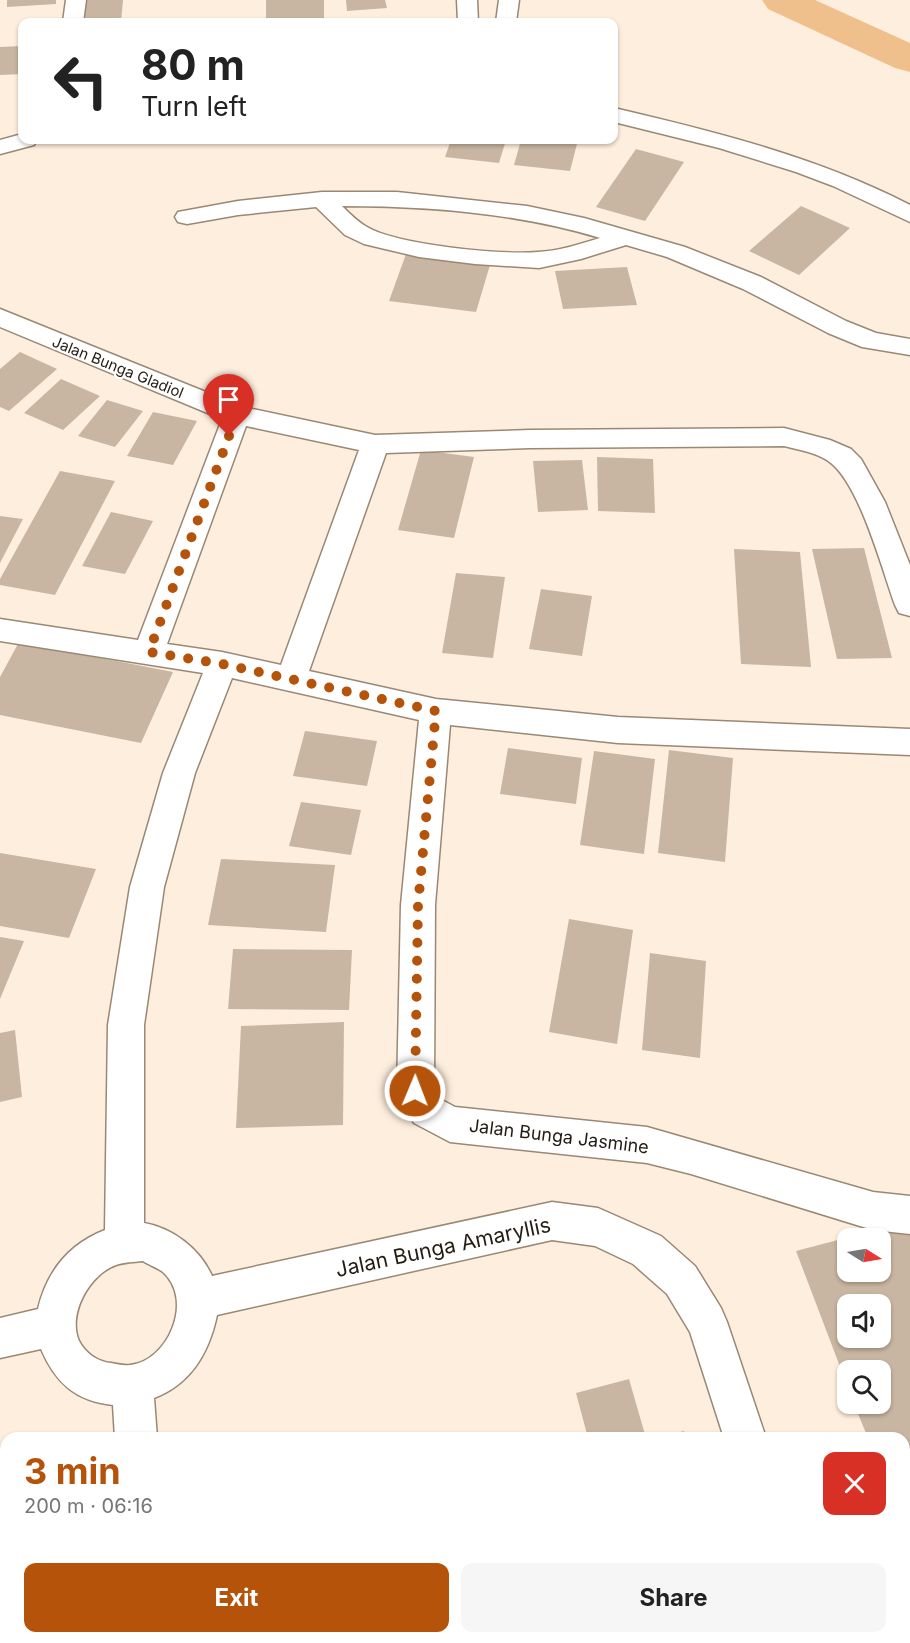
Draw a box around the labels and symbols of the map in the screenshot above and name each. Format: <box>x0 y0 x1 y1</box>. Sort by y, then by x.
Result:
street label: Jalan Bunga Gladiol <box>49 332 187 402</box>
pin <box>203 374 254 436</box>
position arrow <box>383 1059 447 1123</box>
street label: Jalan Bunga Jasmine <box>468 1115 650 1157</box>
street label: Jalan Bunga Amaryllis <box>333 1212 553 1282</box>
north arrow <box>837 1228 891 1282</box>

